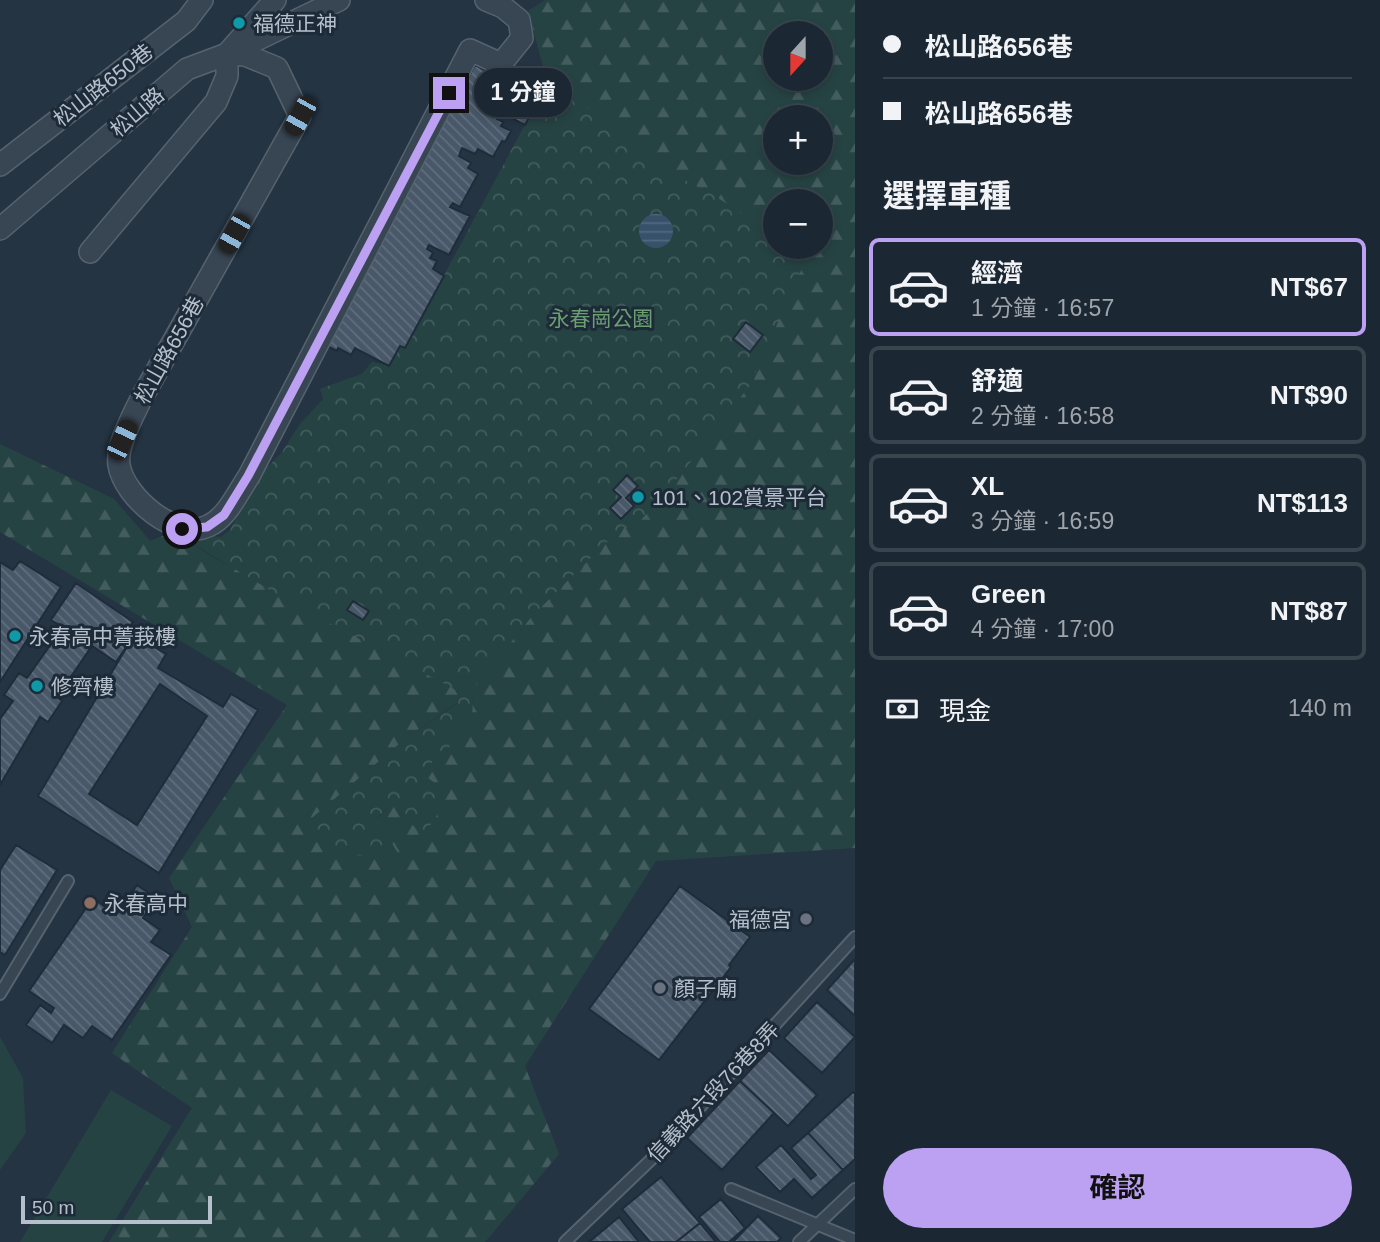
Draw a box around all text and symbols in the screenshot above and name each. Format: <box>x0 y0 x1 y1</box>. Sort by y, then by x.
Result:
place label: 福德正神 <box>253 12 337 35</box>
marker: 福德正神 <box>231 15 247 31</box>
north arrow <box>763 21 833 91</box>
map controls <box>763 21 833 259</box>
text: 松山路656巷 <box>925 32 1072 62</box>
street label: 松山路650巷 <box>48 38 158 132</box>
callout: 1 分鐘 <box>474 68 572 118</box>
route end <box>433 77 465 109</box>
text: 1 分鐘 <box>490 79 556 105</box>
street label: 松山路 <box>105 82 169 142</box>
car <box>281 93 320 139</box>
text: 松山路656巷 <box>925 99 1072 129</box>
button: + <box>763 105 833 175</box>
text: 選擇車種 <box>883 178 1011 214</box>
button: − <box>763 189 833 259</box>
car <box>215 211 254 257</box>
icon: car <box>887 256 950 319</box>
text: 經濟 <box>971 258 1023 288</box>
text: NT$67 <box>1270 272 1348 302</box>
street label: 松山路656巷 <box>130 292 208 408</box>
text: 1 分鐘 · 16:57 <box>971 295 1114 321</box>
park label: 永春崗公園 <box>549 307 654 330</box>
icon: car <box>887 364 950 427</box>
text: 舒適 <box>971 366 1023 396</box>
text: NT$90 <box>1270 380 1348 410</box>
text: 2 分鐘 · 16:58 <box>971 403 1114 429</box>
car <box>104 417 141 463</box>
text: XL <box>971 471 1004 501</box>
icon: car <box>887 472 950 535</box>
place label: 101、102賞景平台 <box>652 486 827 509</box>
text: NT$113 <box>1257 488 1348 518</box>
marker: 101、102賞景平台 <box>630 489 646 505</box>
text: 3 分鐘 · 16:59 <box>971 508 1114 534</box>
route start <box>166 513 198 545</box>
text: Green <box>971 579 1046 609</box>
icon: car <box>887 580 950 643</box>
text: NT$87 <box>1270 596 1348 626</box>
text: 4 分鐘 · 17:00 <box>971 616 1114 642</box>
place label: 永春高中菁莪樓 <box>29 625 176 648</box>
marker: 永春高中菁莪樓 <box>7 628 23 644</box>
place label: 修齊樓 <box>51 675 114 698</box>
marker: 修齊樓 <box>29 678 45 694</box>
icon: cash <box>883 690 921 728</box>
text: 140 m <box>1288 695 1352 721</box>
text: 現金 <box>939 696 991 726</box>
place label: 永春高中 <box>104 892 188 915</box>
marker: 永春高中 <box>82 895 98 911</box>
place label: 福德宮 <box>729 908 792 931</box>
marker: 福德宮 <box>798 911 814 927</box>
place label: 顏子廟 <box>674 977 737 1000</box>
marker: 顏子廟 <box>652 980 668 996</box>
street label: 信義路六段76巷8弄 <box>643 1018 783 1166</box>
button: 確認 <box>883 1148 1352 1228</box>
scale bar <box>21 1193 212 1225</box>
text: 50 m <box>32 1197 74 1218</box>

